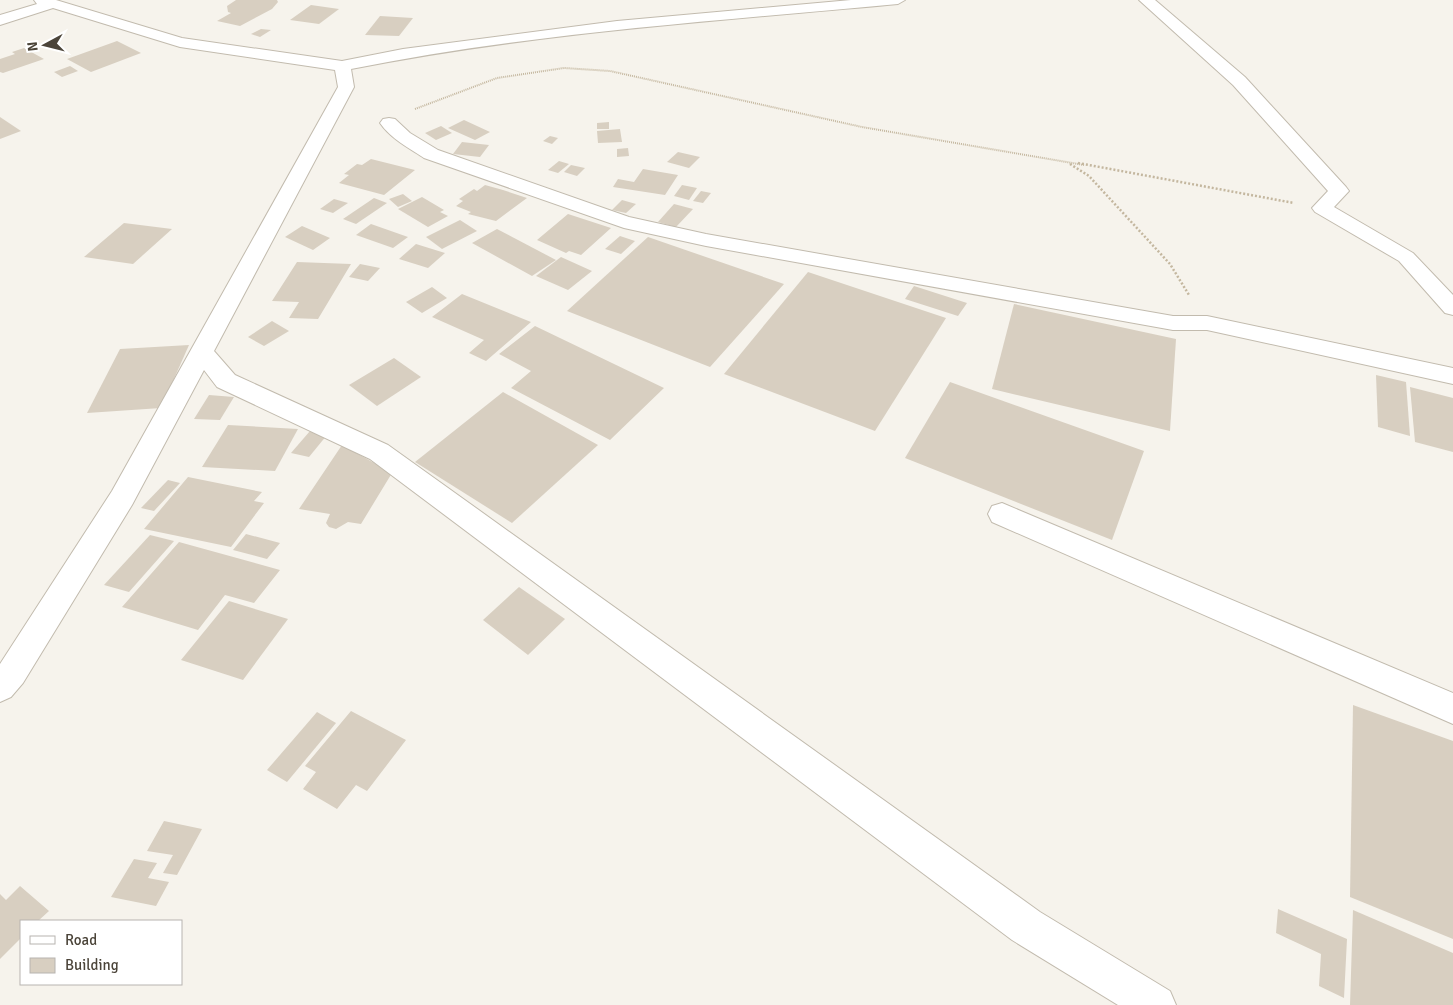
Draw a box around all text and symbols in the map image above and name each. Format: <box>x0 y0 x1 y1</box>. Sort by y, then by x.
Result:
north arrow <box>20 20 70 70</box>
text: N <box>24 41 42 52</box>
legend <box>20 920 182 985</box>
text: Road <box>65 931 97 949</box>
text: Building <box>65 956 119 974</box>

